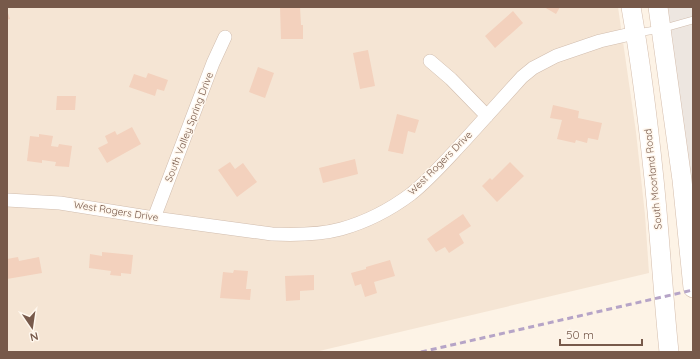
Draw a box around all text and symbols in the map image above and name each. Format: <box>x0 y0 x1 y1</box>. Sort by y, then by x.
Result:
street label: South Valley Spring Drive <box>162 70 216 184</box>
street label: West Rogers Drive <box>405 128 475 198</box>
street label: South Moorland Road <box>641 128 665 230</box>
street label: West Rogers Drive <box>73 198 160 224</box>
north arrow <box>12 307 52 347</box>
scale bar <box>560 321 642 347</box>
text: 50 m <box>566 327 594 342</box>
text: N <box>29 329 40 344</box>

